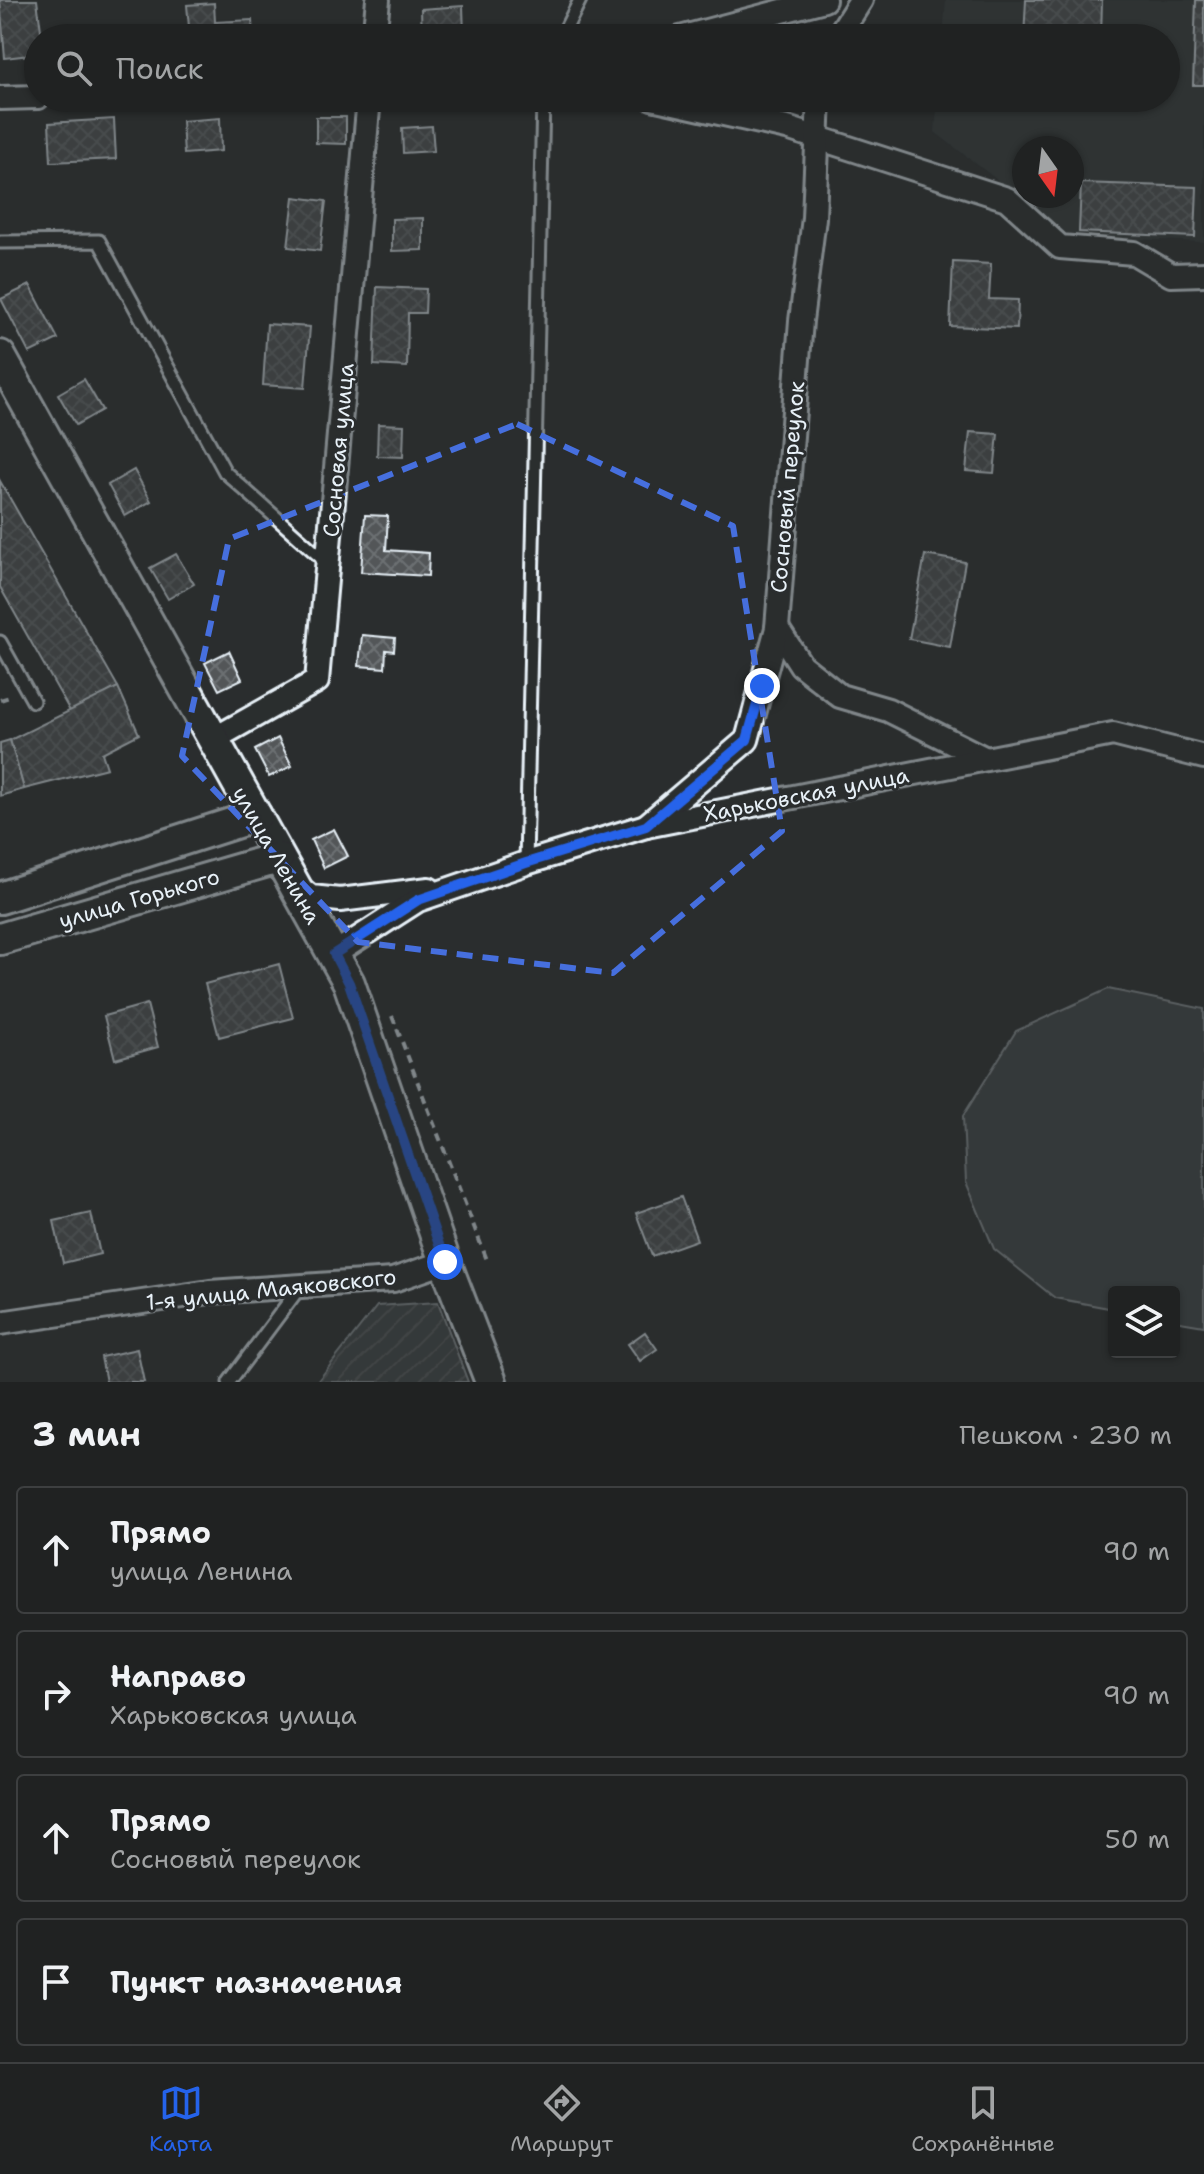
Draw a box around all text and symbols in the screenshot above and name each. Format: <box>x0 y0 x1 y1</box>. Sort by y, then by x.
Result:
search box <box>24 24 1180 112</box>
icon: search <box>52 46 96 90</box>
text: Поиск <box>116 48 204 89</box>
north arrow <box>1012 136 1084 208</box>
street label: Сосновая улица <box>316 362 361 538</box>
street label: Сосновый переулок <box>764 380 811 594</box>
route end <box>744 668 780 704</box>
street label: Харьковская улица <box>701 760 912 829</box>
street label: улица Ленина <box>225 781 328 930</box>
street label: улица Горького <box>55 862 223 935</box>
route start <box>427 1244 463 1280</box>
street label: 1-я улица Маяковского <box>144 1262 398 1317</box>
map controls <box>1108 1286 1180 1358</box>
button: layers <box>1108 1286 1180 1358</box>
text: 3 мин <box>32 1411 141 1457</box>
text: Пешком · 230 m <box>959 1417 1172 1452</box>
text: Прямо <box>110 1512 211 1553</box>
icon: ahead <box>34 1528 78 1572</box>
text: 90 m <box>1103 1533 1170 1568</box>
text: улица Ленина <box>110 1553 293 1588</box>
text: Направо <box>110 1656 246 1697</box>
icon: right <box>34 1672 78 1716</box>
text: 90 m <box>1103 1677 1170 1712</box>
text: Харьковская улица <box>110 1697 357 1732</box>
text: Прямо <box>110 1800 211 1841</box>
icon: ahead <box>34 1816 78 1860</box>
text: 50 m <box>1105 1821 1170 1856</box>
text: Сосновый переулок <box>110 1841 361 1876</box>
icon: arrive <box>34 1960 78 2004</box>
text: Пункт назначения <box>110 1962 402 2003</box>
tab: Карта <box>149 2081 212 2158</box>
tab: Маршрут <box>510 2081 613 2158</box>
tab: Сохранённые <box>911 2081 1055 2158</box>

